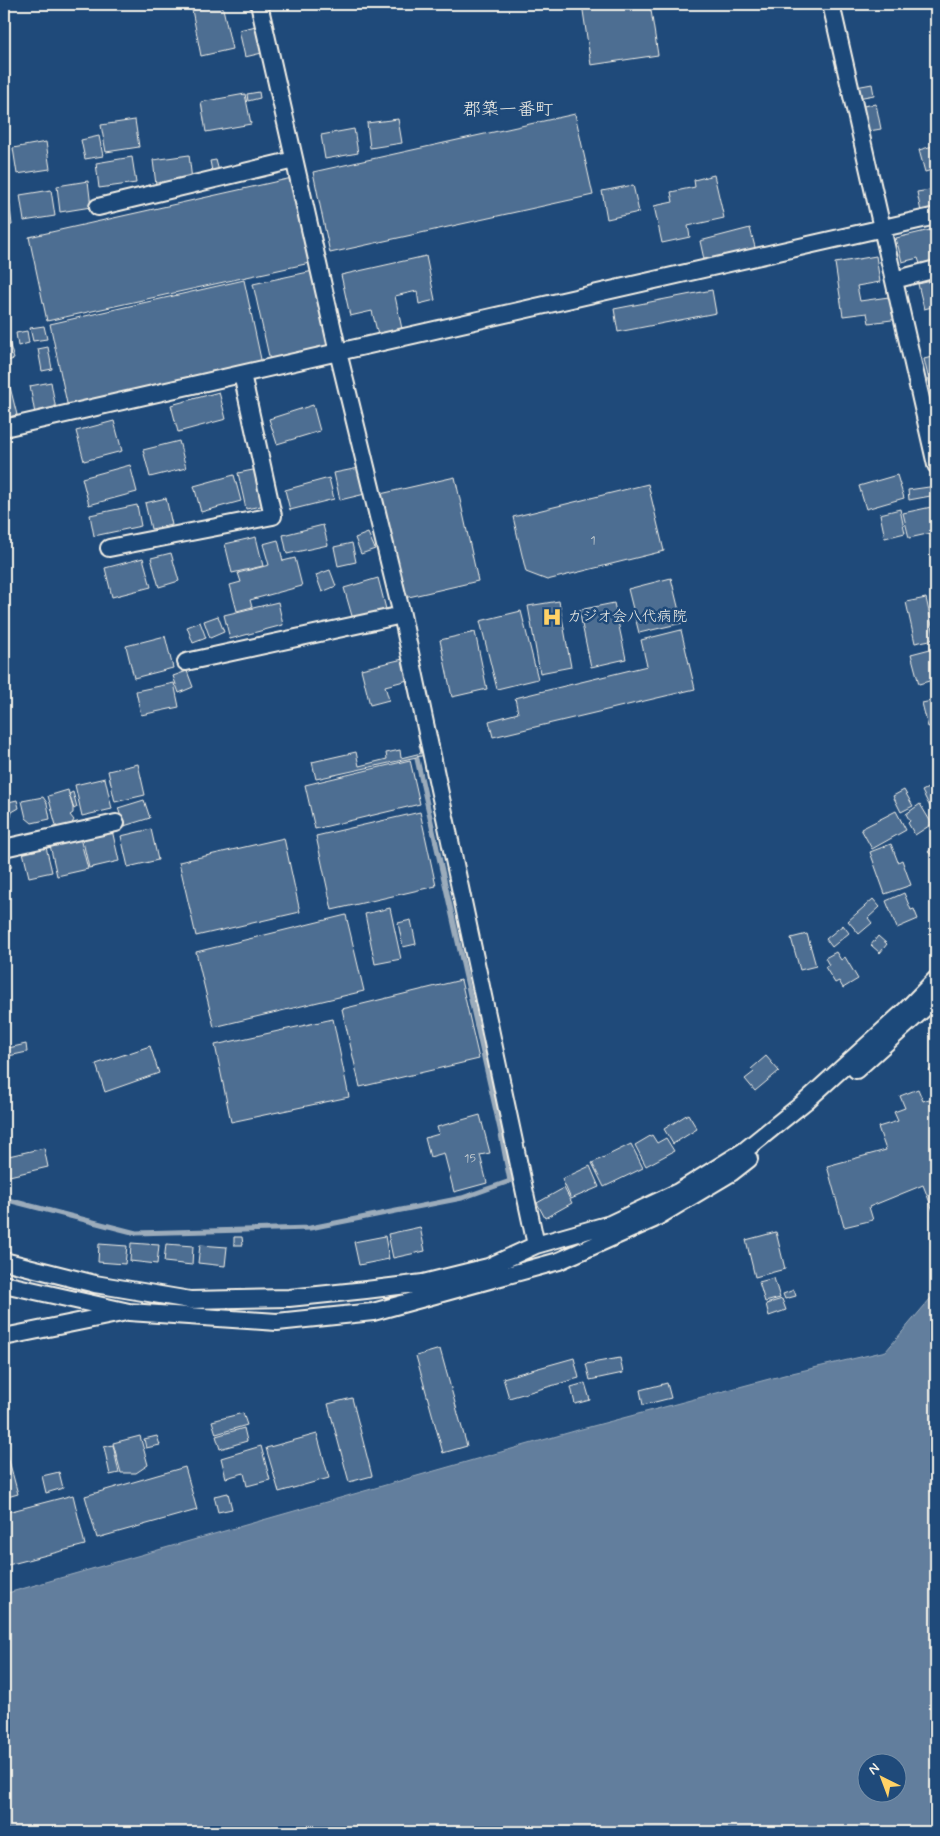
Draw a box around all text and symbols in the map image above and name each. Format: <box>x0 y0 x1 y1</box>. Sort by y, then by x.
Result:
district label: 郡築一番町 <box>463 98 553 122</box>
house number: 1 <box>590 533 596 549</box>
hospital icon: カジオ会八代病院 <box>541 606 563 628</box>
place label: カジオ会八代病院 <box>567 607 687 627</box>
house number: 15 <box>464 1151 476 1167</box>
north arrow <box>858 1754 908 1804</box>
text: N <box>864 1759 883 1779</box>

